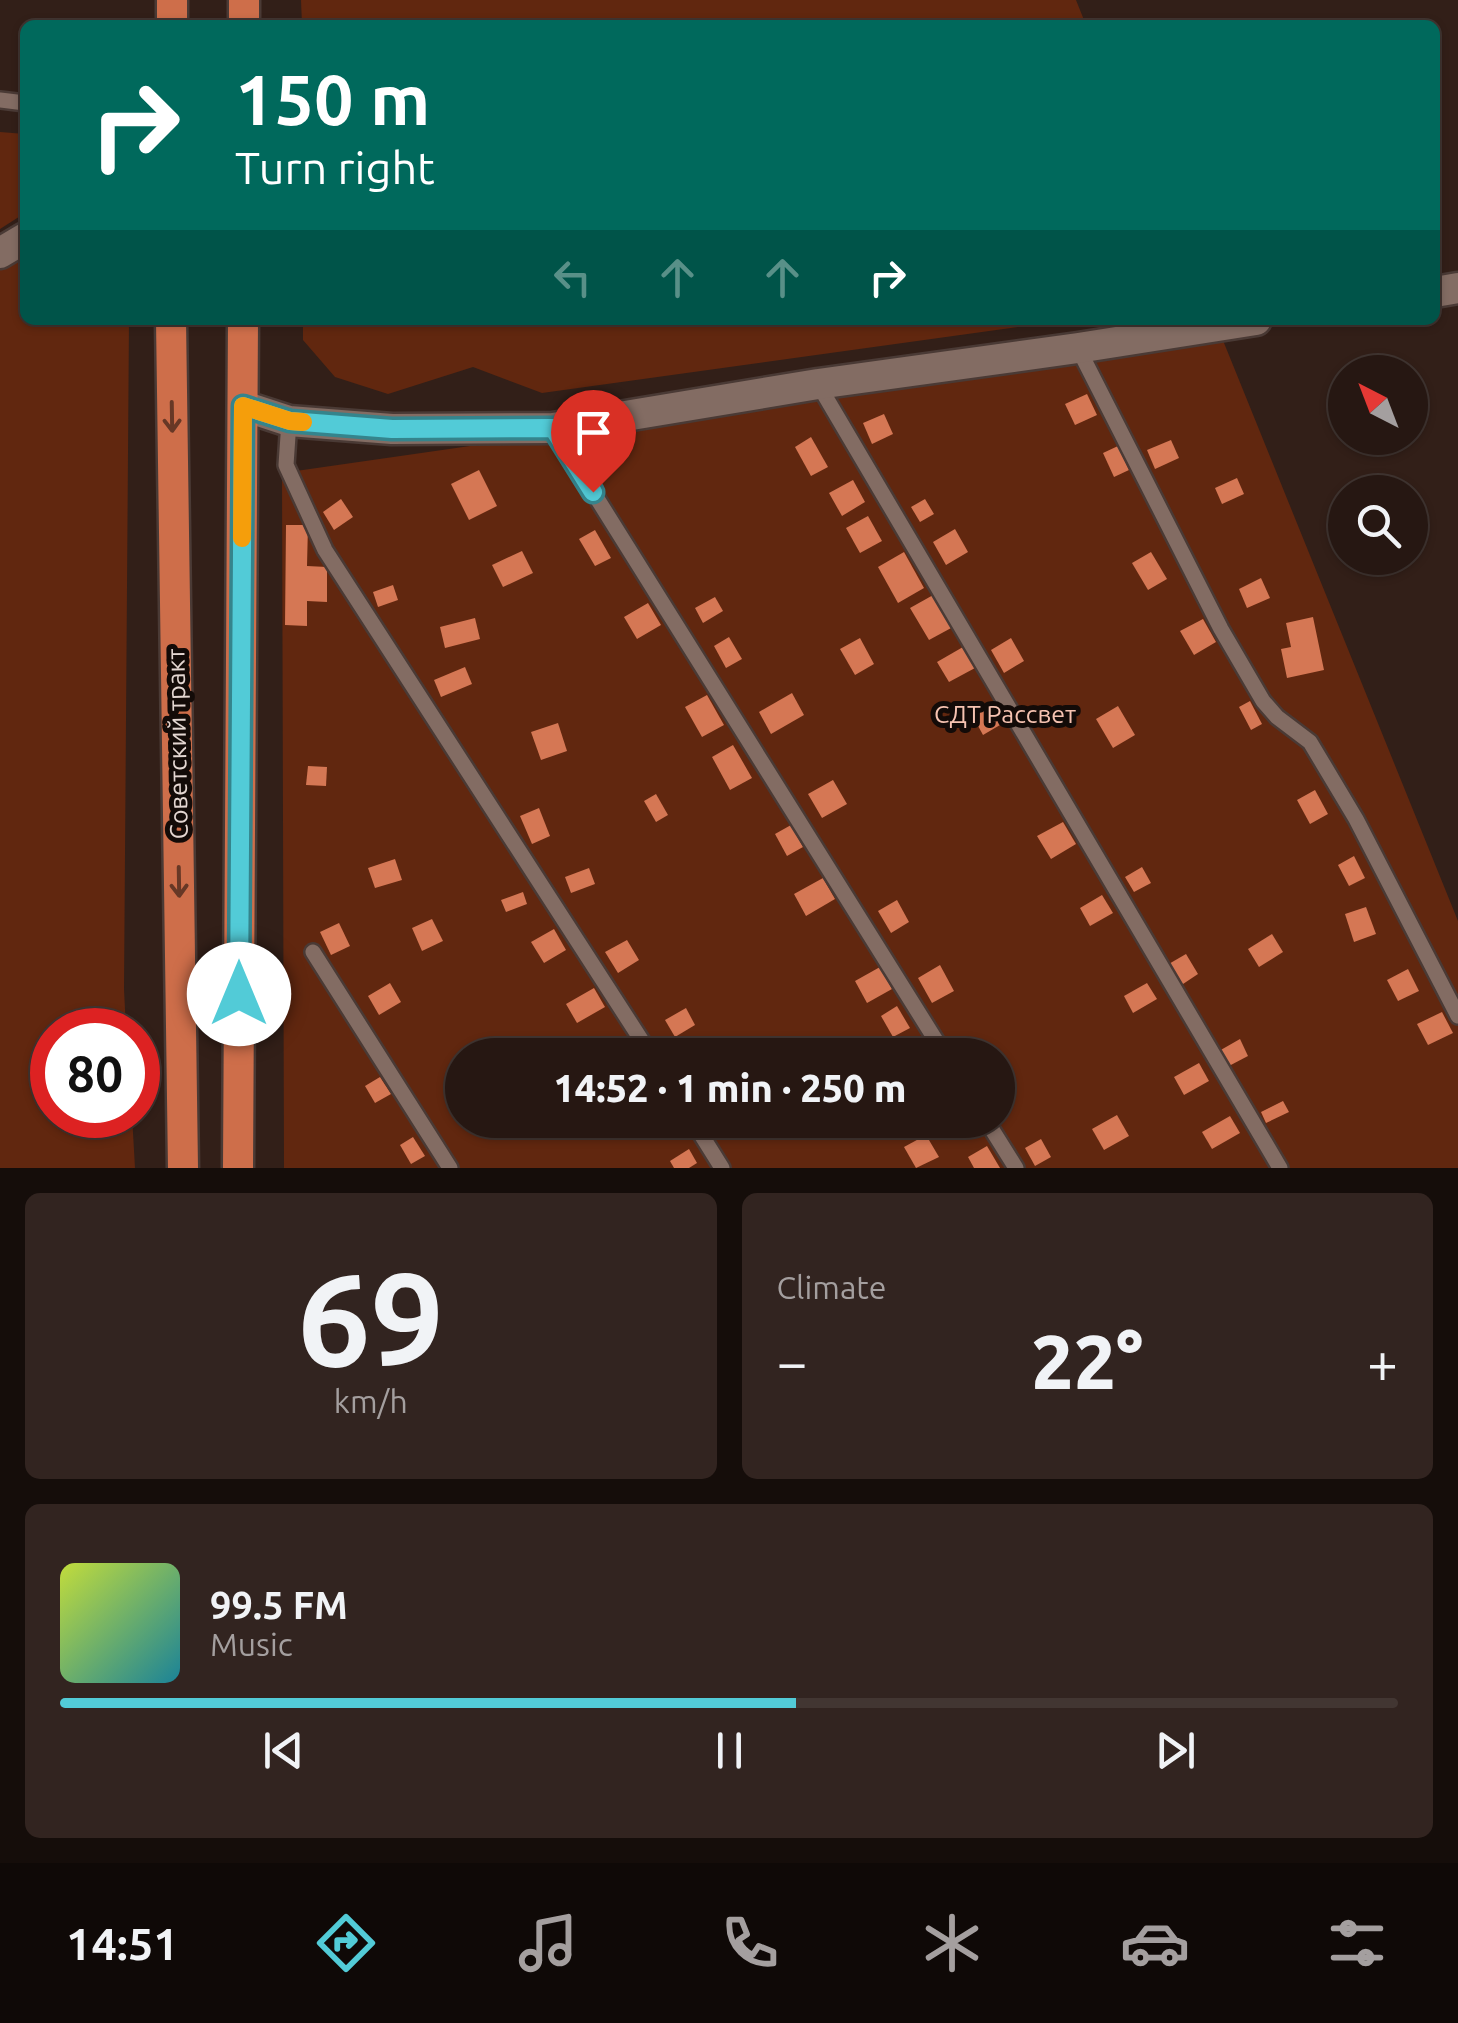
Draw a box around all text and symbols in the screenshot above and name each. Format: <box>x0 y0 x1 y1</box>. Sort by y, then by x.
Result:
icon: right <box>70 60 200 190</box>
text: 150 m <box>235 60 430 138</box>
text: Turn right <box>235 142 435 193</box>
icon: left <box>545 250 600 305</box>
icon: ahead <box>650 250 705 305</box>
icon: ahead <box>755 250 810 305</box>
icon: right <box>860 250 915 305</box>
north arrow <box>1328 355 1428 455</box>
map controls <box>1328 355 1428 575</box>
pin <box>551 390 636 493</box>
one-way arrow <box>162 401 181 433</box>
icon: arrive <box>566 405 621 460</box>
button: search <box>1328 475 1428 575</box>
street label: Советский тракт <box>161 648 193 840</box>
park label: СДТ Рассвет <box>934 700 1076 728</box>
one-way arrow <box>169 866 188 898</box>
position arrow <box>187 942 291 1046</box>
speed limit sign: 80 <box>30 1008 160 1138</box>
text: 14:52 · 1 min · 250 m <box>553 1067 907 1109</box>
text: 69 <box>297 1245 444 1391</box>
text: Climate <box>777 1269 887 1305</box>
text: 22° <box>1031 1319 1143 1403</box>
text: − <box>777 1331 808 1392</box>
text: + <box>1367 1331 1398 1392</box>
text: km/h <box>334 1383 408 1419</box>
text: 99.5 FM <box>210 1584 348 1626</box>
text: Music <box>210 1626 293 1662</box>
icon: previous <box>256 1723 311 1778</box>
icon: pause <box>702 1723 757 1778</box>
icon: next <box>1148 1723 1203 1778</box>
icon: directions <box>311 1908 381 1978</box>
icon: music <box>513 1908 583 1978</box>
icon: phone <box>715 1908 785 1978</box>
icon: climate <box>917 1908 987 1978</box>
icon: car <box>1120 1908 1190 1978</box>
icon: filters <box>1322 1908 1392 1978</box>
text: 14:51 <box>66 1918 179 1969</box>

